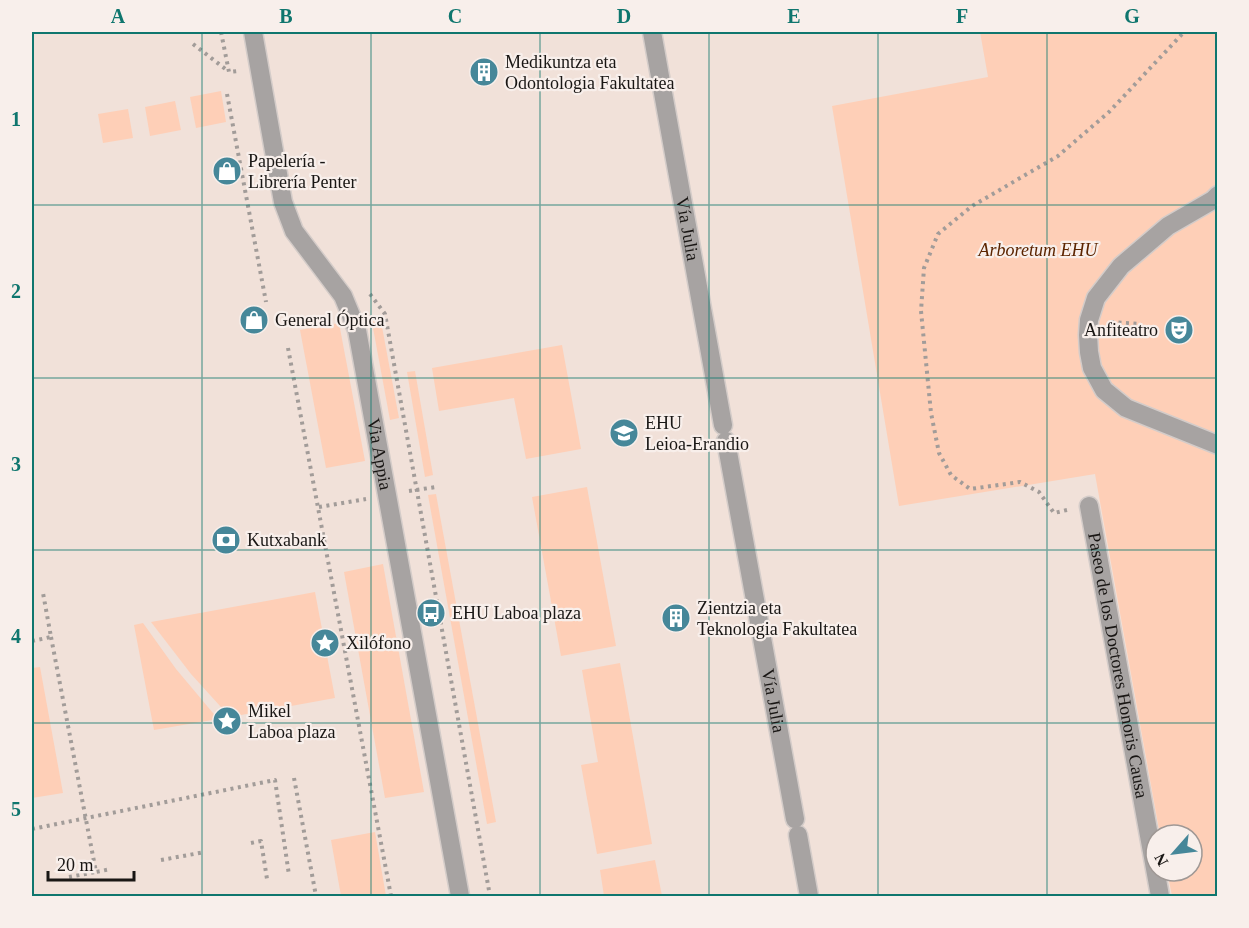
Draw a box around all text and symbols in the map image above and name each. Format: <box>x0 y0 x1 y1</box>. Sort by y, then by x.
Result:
text: A <box>111 5 126 27</box>
text: B <box>279 5 293 27</box>
text: C <box>448 5 462 27</box>
text: D <box>617 5 631 27</box>
text: E <box>787 5 801 27</box>
text: F <box>956 5 968 27</box>
text: G <box>1124 5 1140 27</box>
place label: Medikuntza eta Odontologia Fakultatea <box>505 52 674 93</box>
building icon: Medikuntza eta Odontologia Fakultatea <box>468 56 500 88</box>
text: 1 <box>11 108 21 130</box>
place label: Papelería - Librería Penter <box>248 151 356 192</box>
shop icon: Papelería - Librería Penter <box>211 155 243 187</box>
street label: Vía Julia <box>672 195 703 262</box>
park label: Arboretum EHU <box>978 240 1098 260</box>
text: 2 <box>11 280 21 302</box>
shop icon: General Óptica <box>238 304 270 336</box>
place label: General Óptica <box>275 309 384 330</box>
theatre icon: Anfiteatro <box>1163 314 1195 346</box>
place label: Anfiteatro <box>1084 320 1158 340</box>
place label: EHU Leioa-Erandio <box>645 413 749 454</box>
street label: Via Appia <box>363 417 396 492</box>
school or university icon: EHU Leioa-Erandio <box>608 417 640 449</box>
text: 3 <box>11 453 21 475</box>
bank icon: Kutxabank <box>210 524 242 556</box>
place label: Kutxabank <box>247 530 326 550</box>
street label: Paseo de los Doctores Honoris Causa <box>1084 531 1152 800</box>
bus stop icon: EHU Laboa plaza <box>415 597 447 629</box>
place label: Zientzia eta Teknologia Fakultatea <box>697 598 857 639</box>
building icon: Zientzia eta Teknologia Fakultatea <box>660 602 692 634</box>
place label: EHU Laboa plaza <box>452 603 581 623</box>
text: 4 <box>11 625 21 647</box>
place icon: Xilófono <box>309 627 341 659</box>
place label: Xilófono <box>346 633 411 653</box>
street label: Vía Julia <box>758 667 789 734</box>
place label: Mikel Laboa plaza <box>248 701 335 742</box>
place icon: Mikel Laboa plaza <box>211 705 243 737</box>
text: 5 <box>11 798 21 820</box>
north arrow <box>1144 823 1204 883</box>
scale bar <box>48 844 134 882</box>
text: N <box>1151 850 1171 869</box>
text: 20 m <box>57 855 94 875</box>

